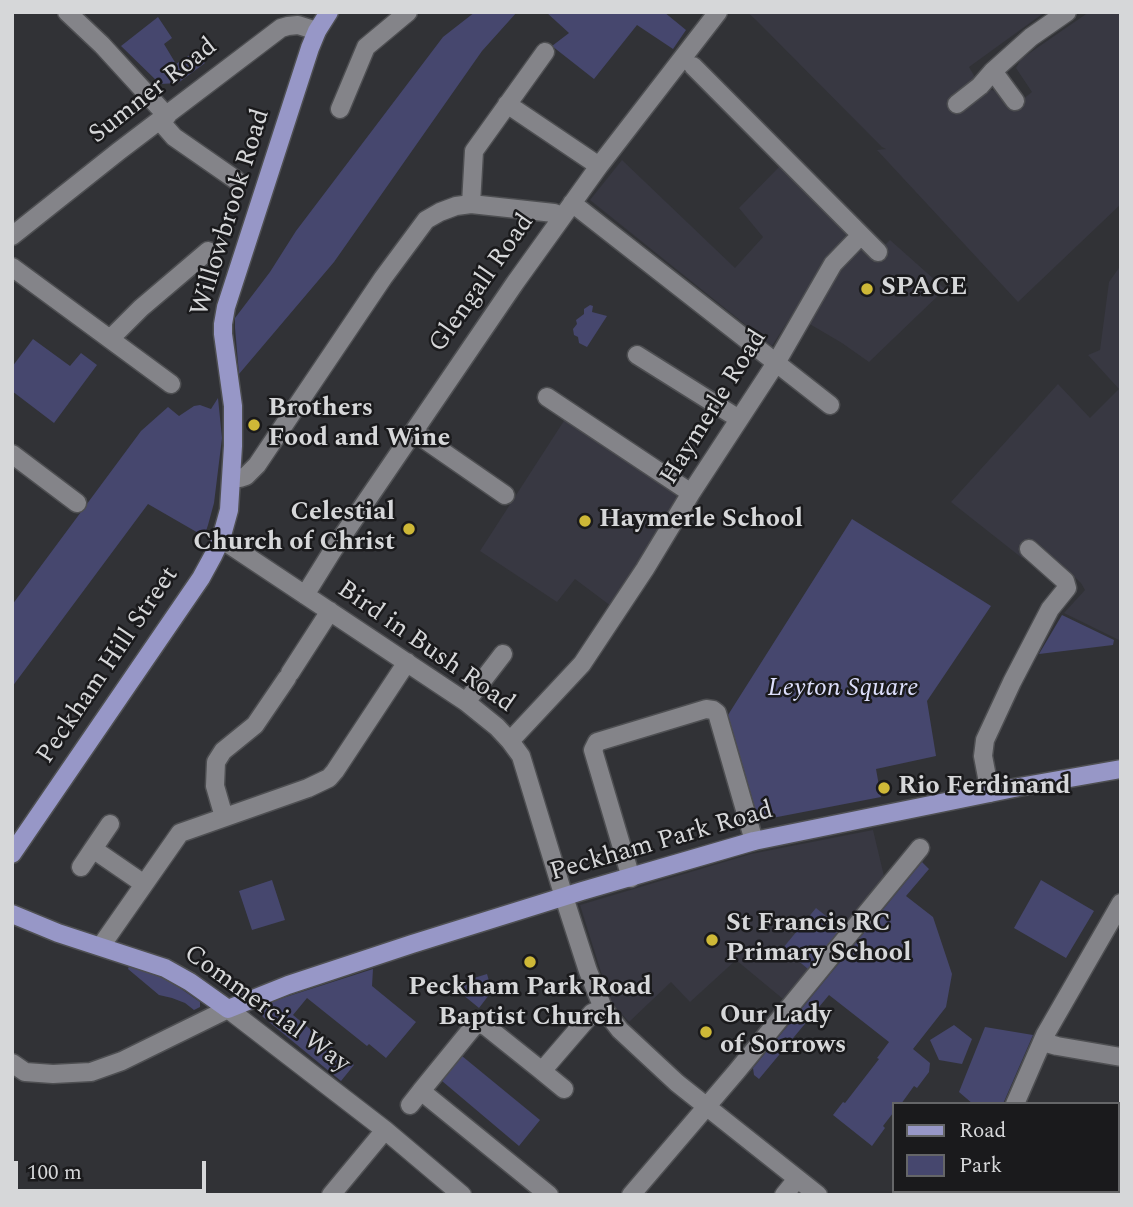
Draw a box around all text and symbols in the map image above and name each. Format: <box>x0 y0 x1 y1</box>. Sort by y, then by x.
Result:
street label: Sumner Road <box>84 32 224 152</box>
street label: Willowbrook Road <box>186 106 278 320</box>
street label: Glengall Road <box>424 209 542 359</box>
place label: SPACE <box>881 273 967 305</box>
marker: SPACE <box>859 281 875 297</box>
street label: Haymerle Road <box>655 325 775 491</box>
place label: Brothers Food and Wine <box>268 394 450 456</box>
marker: Brothers Food and Wine <box>246 417 262 433</box>
place label: Celestial Church of Christ <box>193 498 395 560</box>
place label: Haymerle School <box>599 505 803 537</box>
marker: Haymerle School <box>577 513 593 529</box>
marker: Celestial Church of Christ <box>401 521 417 537</box>
street label: Peckham Hill Street <box>31 561 187 771</box>
street label: Bird in Bush Road <box>330 575 520 721</box>
park label: Leyton Square <box>767 674 919 706</box>
place label: Rio Ferdinand <box>898 772 1071 804</box>
marker: Rio Ferdinand <box>876 780 892 796</box>
street label: Peckham Park Road <box>547 796 777 890</box>
place label: St Francis RC Primary School <box>726 909 911 970</box>
marker: St Francis RC Primary School <box>704 932 720 948</box>
street label: Commercial Way <box>177 939 355 1081</box>
marker: Peckham Park Road Baptist Church <box>522 954 538 970</box>
place label: Peckham Park Road Baptist Church <box>408 973 652 1034</box>
place label: Our Lady of Sorrows <box>720 1001 846 1062</box>
marker: Our Lady of Sorrows <box>698 1024 714 1040</box>
legend <box>892 1102 1119 1193</box>
text: Road <box>959 1115 1006 1147</box>
scale bar <box>18 1148 210 1192</box>
text: Park <box>959 1150 1002 1182</box>
text: 100 m <box>27 1157 82 1189</box>

